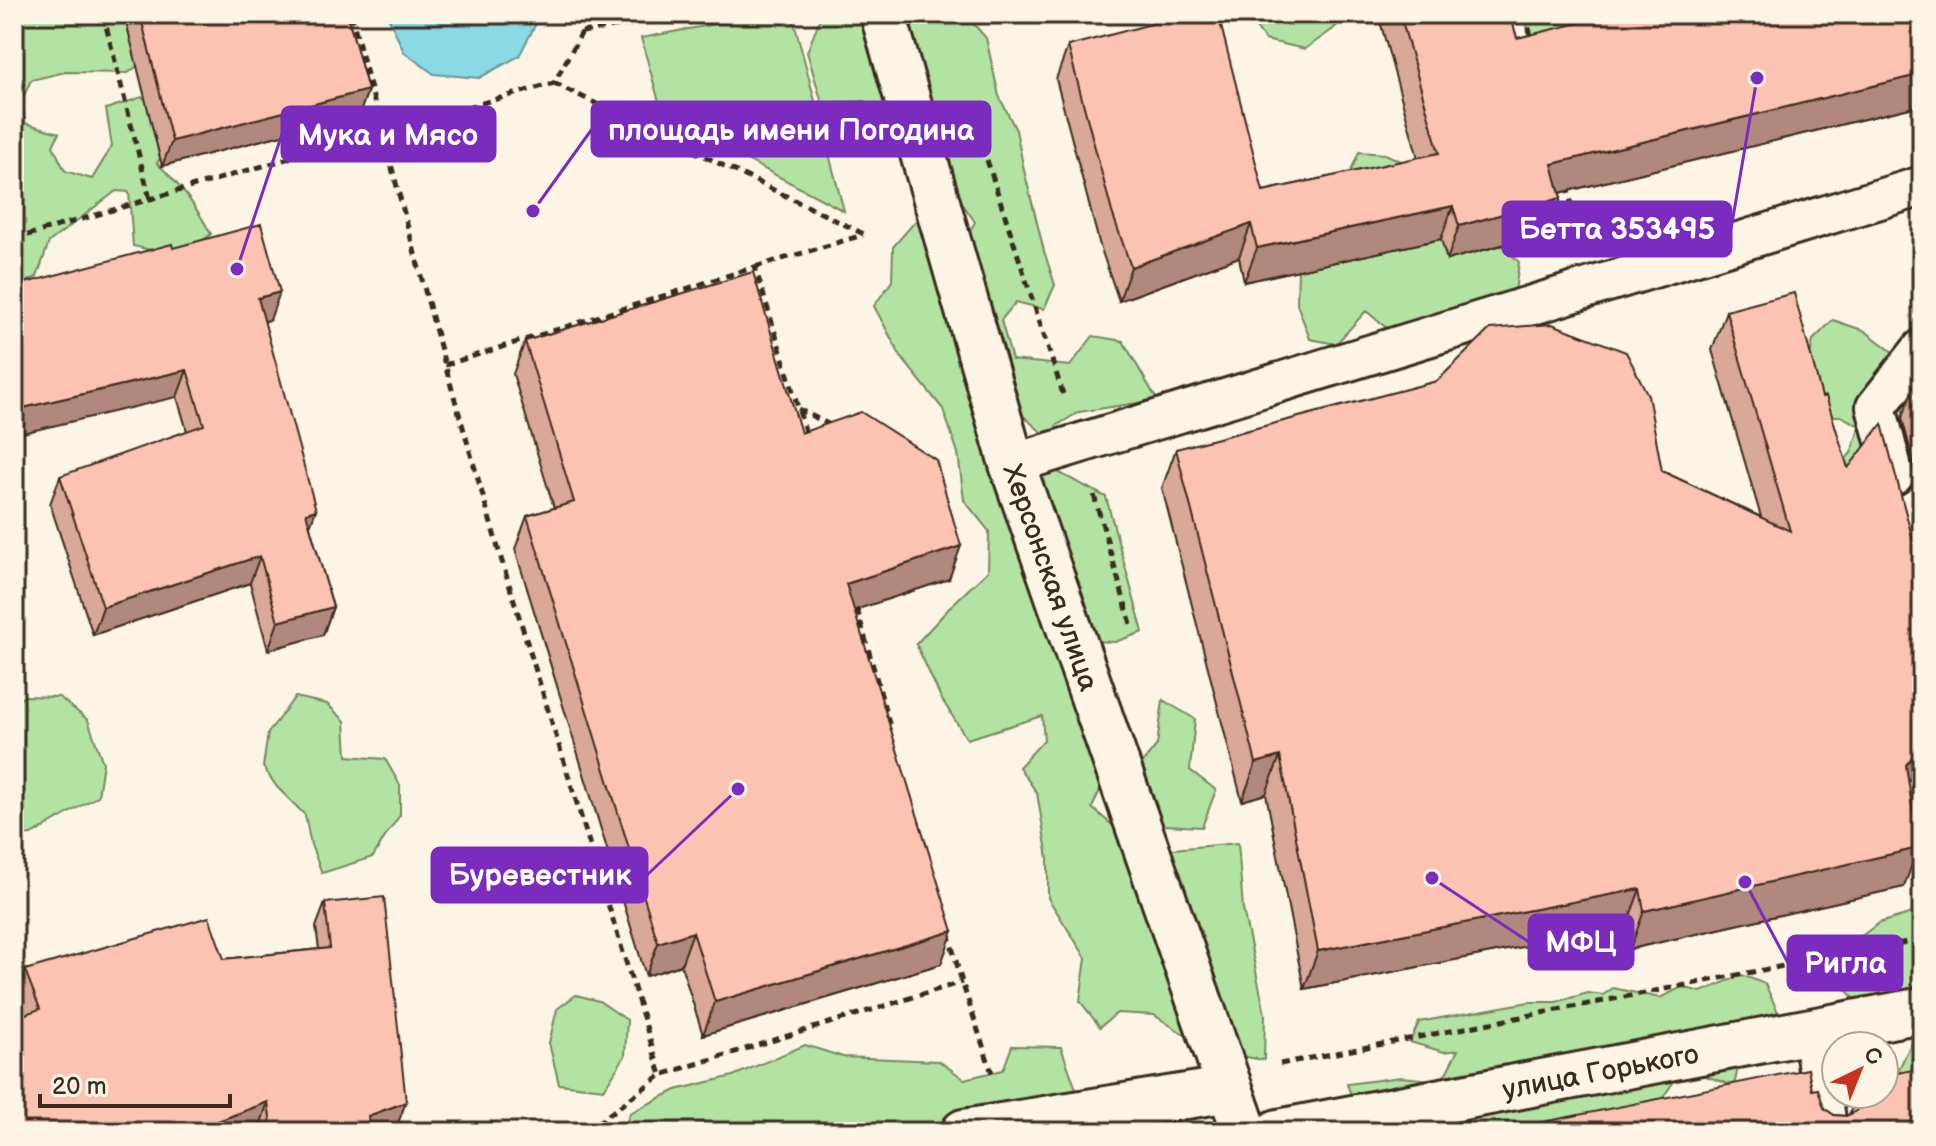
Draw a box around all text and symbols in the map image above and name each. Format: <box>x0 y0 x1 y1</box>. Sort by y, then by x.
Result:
callout: площадь имени Погодина <box>592 102 990 156</box>
callout: Мука и Мясо <box>282 107 495 161</box>
text: площадь имени Погодина <box>608 113 975 149</box>
text: Мука и Мясо <box>298 118 478 154</box>
callout: Бетта 353495 <box>1503 202 1731 256</box>
text: Бетта 353495 <box>1519 212 1715 248</box>
street label: Херсонская улица <box>995 460 1105 696</box>
callout: Буревестник <box>432 848 647 902</box>
text: Буревестник <box>449 858 632 894</box>
callout: МФЦ <box>1529 915 1633 969</box>
text: МФЦ <box>1545 925 1617 961</box>
callout: Ригла <box>1788 936 1902 990</box>
text: Ригла <box>1804 946 1887 982</box>
north arrow <box>1820 1030 1900 1110</box>
street label: улица Горького <box>1500 1038 1701 1107</box>
text: С <box>1858 1041 1887 1072</box>
scale bar <box>40 1058 230 1108</box>
text: 20 m <box>52 1072 107 1101</box>

